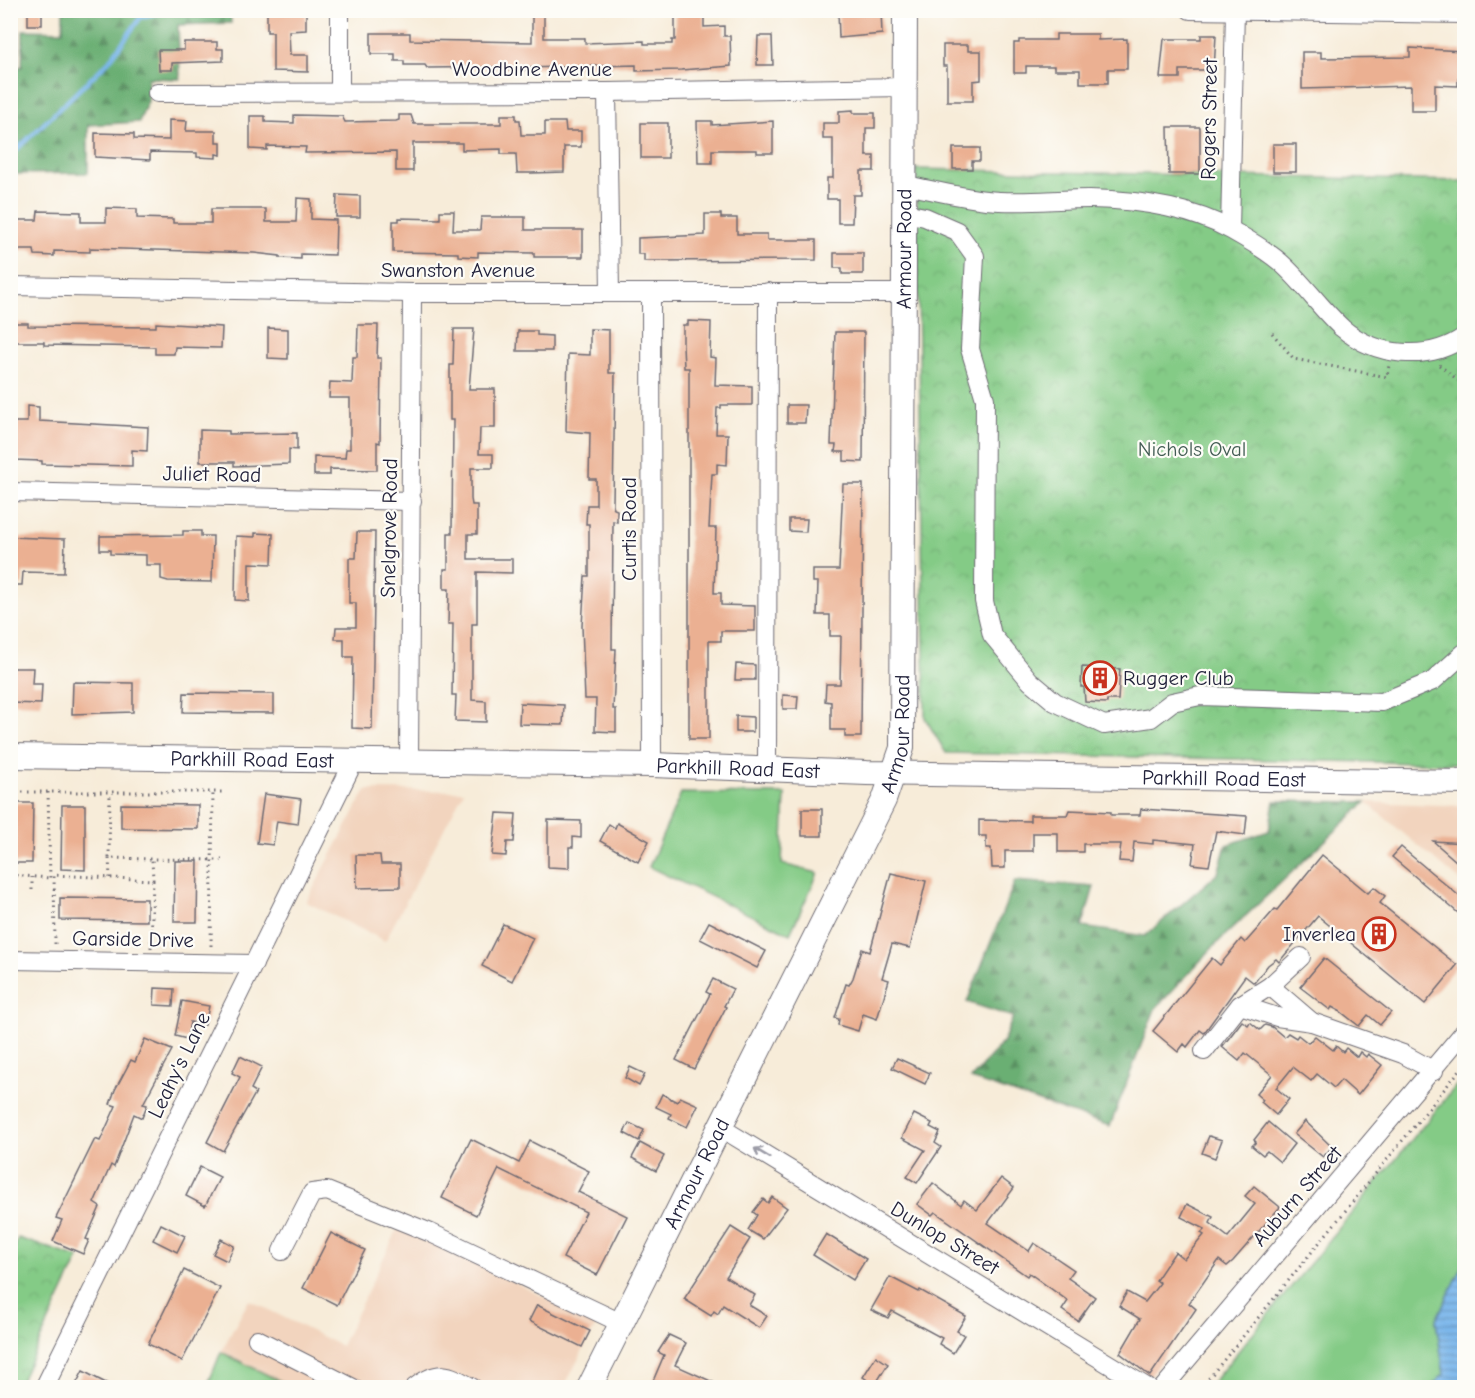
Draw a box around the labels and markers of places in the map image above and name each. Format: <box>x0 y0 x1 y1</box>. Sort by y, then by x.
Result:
building icon: Rugger Club <box>1082 660 1118 696</box>
place label: Rugger Club <box>1123 666 1234 690</box>
building icon: Inverlea <box>1361 916 1397 952</box>
place label: Inverlea <box>1283 922 1356 946</box>

